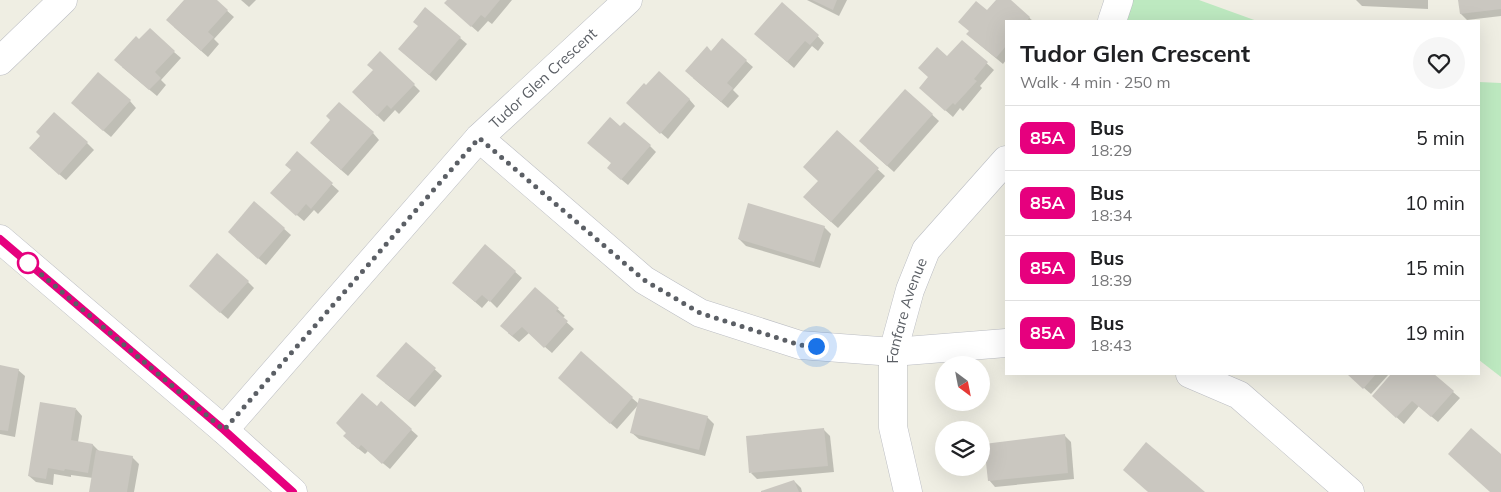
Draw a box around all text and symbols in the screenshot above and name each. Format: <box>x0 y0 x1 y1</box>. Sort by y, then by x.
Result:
street label: Tudor Glen Crescent <box>485 24 600 133</box>
button: heart <box>1413 37 1465 89</box>
text: Tudor Glen Crescent <box>1020 38 1250 68</box>
text: Walk · 4 min · 250 m <box>1020 72 1171 92</box>
text: Bus <box>1090 116 1124 140</box>
text: 85A <box>1030 126 1065 149</box>
text: 5 min <box>1416 126 1465 150</box>
text: 18:29 <box>1090 140 1132 160</box>
text: Bus <box>1090 181 1124 205</box>
text: 85A <box>1030 191 1065 214</box>
text: 10 min <box>1405 191 1465 215</box>
text: 18:34 <box>1090 205 1132 225</box>
text: Bus <box>1090 246 1124 270</box>
unlabelled marker <box>17 252 39 274</box>
street label: Fanfare Avenue <box>882 255 931 364</box>
text: 85A <box>1030 256 1065 279</box>
text: 15 min <box>1405 256 1465 280</box>
text: 18:39 <box>1090 270 1132 290</box>
text: Bus <box>1090 311 1124 335</box>
text: 85A <box>1030 321 1065 344</box>
text: 19 min <box>1405 321 1465 345</box>
your location <box>804 334 829 359</box>
text: 18:43 <box>1090 335 1132 355</box>
north arrow <box>935 356 990 411</box>
map controls <box>935 356 990 476</box>
button: layers <box>935 421 990 476</box>

